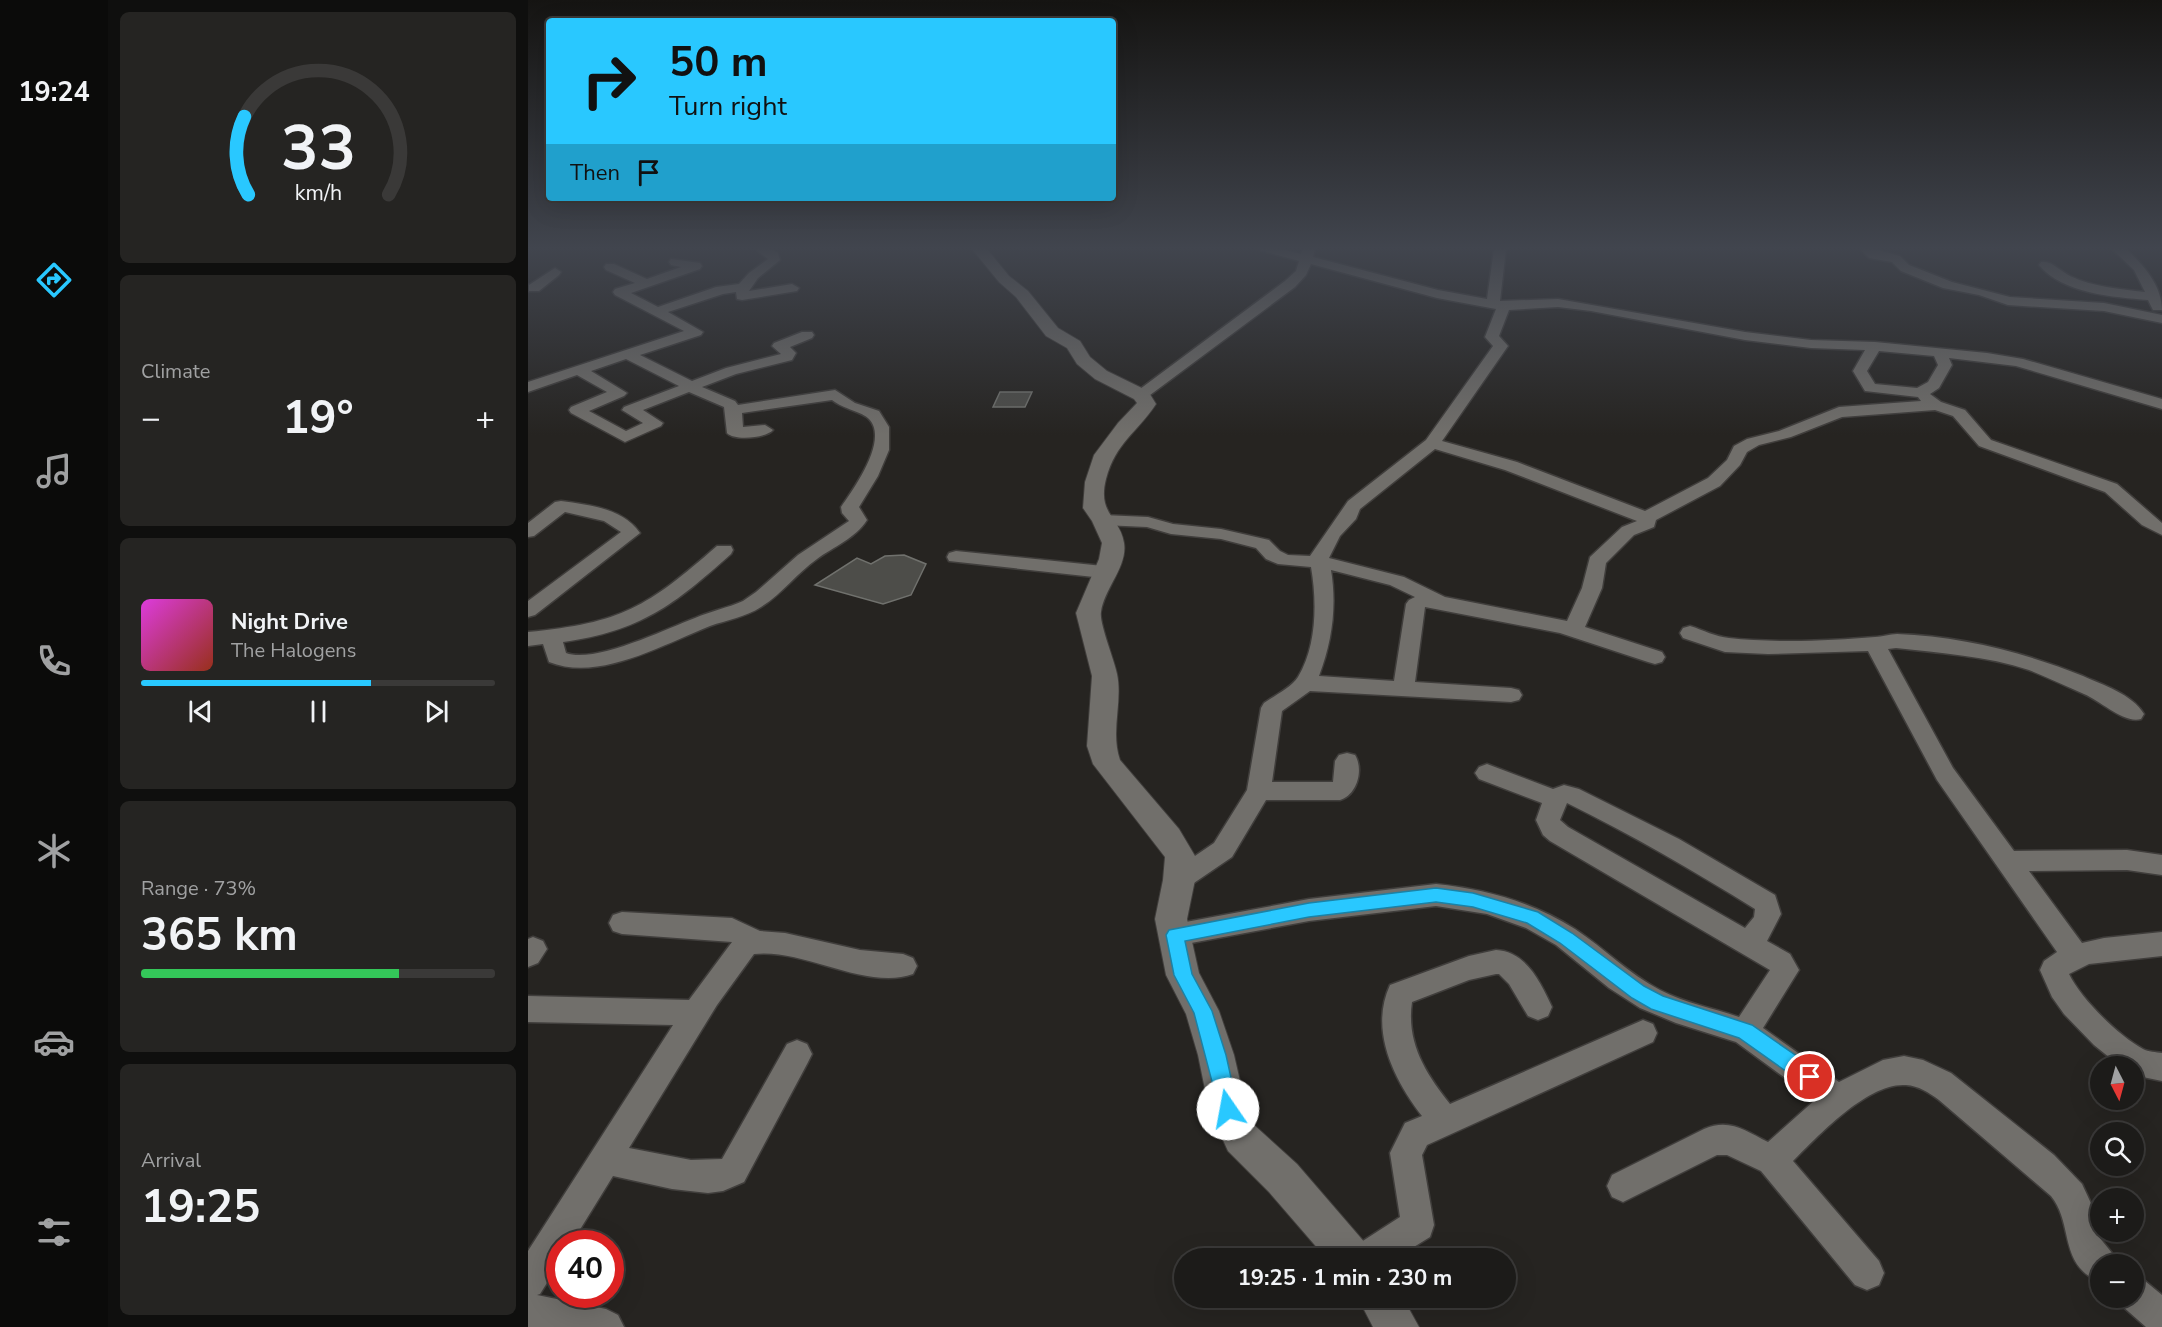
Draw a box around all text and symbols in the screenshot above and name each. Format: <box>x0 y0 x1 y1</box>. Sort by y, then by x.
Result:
text: 50 m <box>669 34 768 91</box>
icon: right <box>570 42 648 120</box>
text: 19:24 <box>18 74 90 111</box>
text: Turn right <box>669 88 787 125</box>
text: 33 <box>281 106 355 191</box>
icon: arrive <box>632 156 665 189</box>
text: Then <box>570 158 620 188</box>
text: km/h <box>294 178 342 208</box>
icon: directions <box>33 259 75 301</box>
text: Climate <box>141 358 210 385</box>
text: 19° <box>282 388 354 449</box>
text: − <box>141 396 161 441</box>
text: + <box>475 396 495 441</box>
icon: music <box>33 450 75 492</box>
text: Night Drive <box>231 607 348 637</box>
text: The Halogens <box>231 637 356 664</box>
icon: phone <box>33 640 75 682</box>
icon: previous <box>184 695 217 728</box>
icon: pause <box>302 695 335 728</box>
icon: next <box>420 695 453 728</box>
icon: climate <box>33 830 75 872</box>
text: Range · 73% <box>141 875 256 902</box>
text: 365 km <box>141 905 298 966</box>
icon: car <box>33 1021 75 1063</box>
pin <box>1784 1051 1835 1102</box>
north arrow <box>2090 1056 2144 1110</box>
map controls <box>2090 1056 2144 1308</box>
icon: arrive <box>1793 1060 1826 1093</box>
position arrow <box>1196 1077 1260 1141</box>
button: search <box>2090 1122 2144 1176</box>
text: Arrival <box>141 1147 201 1174</box>
text: 19:25 <box>141 1177 260 1238</box>
button: + <box>2090 1188 2144 1242</box>
icon: filters <box>33 1211 75 1253</box>
speed limit sign: 40 <box>546 1230 624 1308</box>
button: − <box>2090 1254 2144 1308</box>
text: 19:25 · 1 min · 230 m <box>1238 1263 1452 1293</box>

